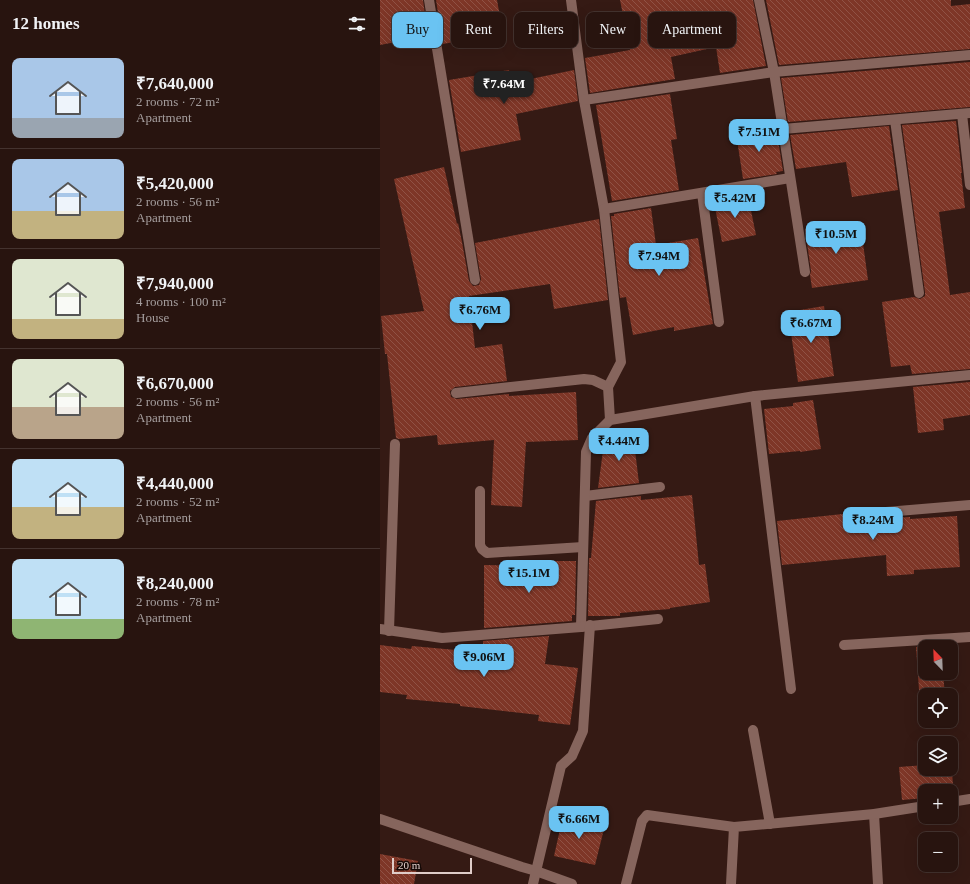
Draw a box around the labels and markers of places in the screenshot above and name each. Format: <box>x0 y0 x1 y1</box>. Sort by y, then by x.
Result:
pin: ₹7.64M <box>471 71 537 105</box>
pin: ₹7.51M <box>726 119 792 153</box>
pin: ₹5.42M <box>702 185 768 219</box>
pin: ₹10.5M <box>803 221 869 255</box>
pin: ₹7.94M <box>626 243 692 277</box>
pin: ₹6.76M <box>447 297 513 331</box>
pin: ₹6.67M <box>778 310 844 344</box>
pin: ₹4.44M <box>586 428 652 462</box>
pin: ₹8.24M <box>840 507 906 541</box>
pin: ₹15.1M <box>496 560 562 594</box>
pin: ₹9.06M <box>451 644 517 678</box>
pin: ₹6.66M <box>546 806 612 840</box>

